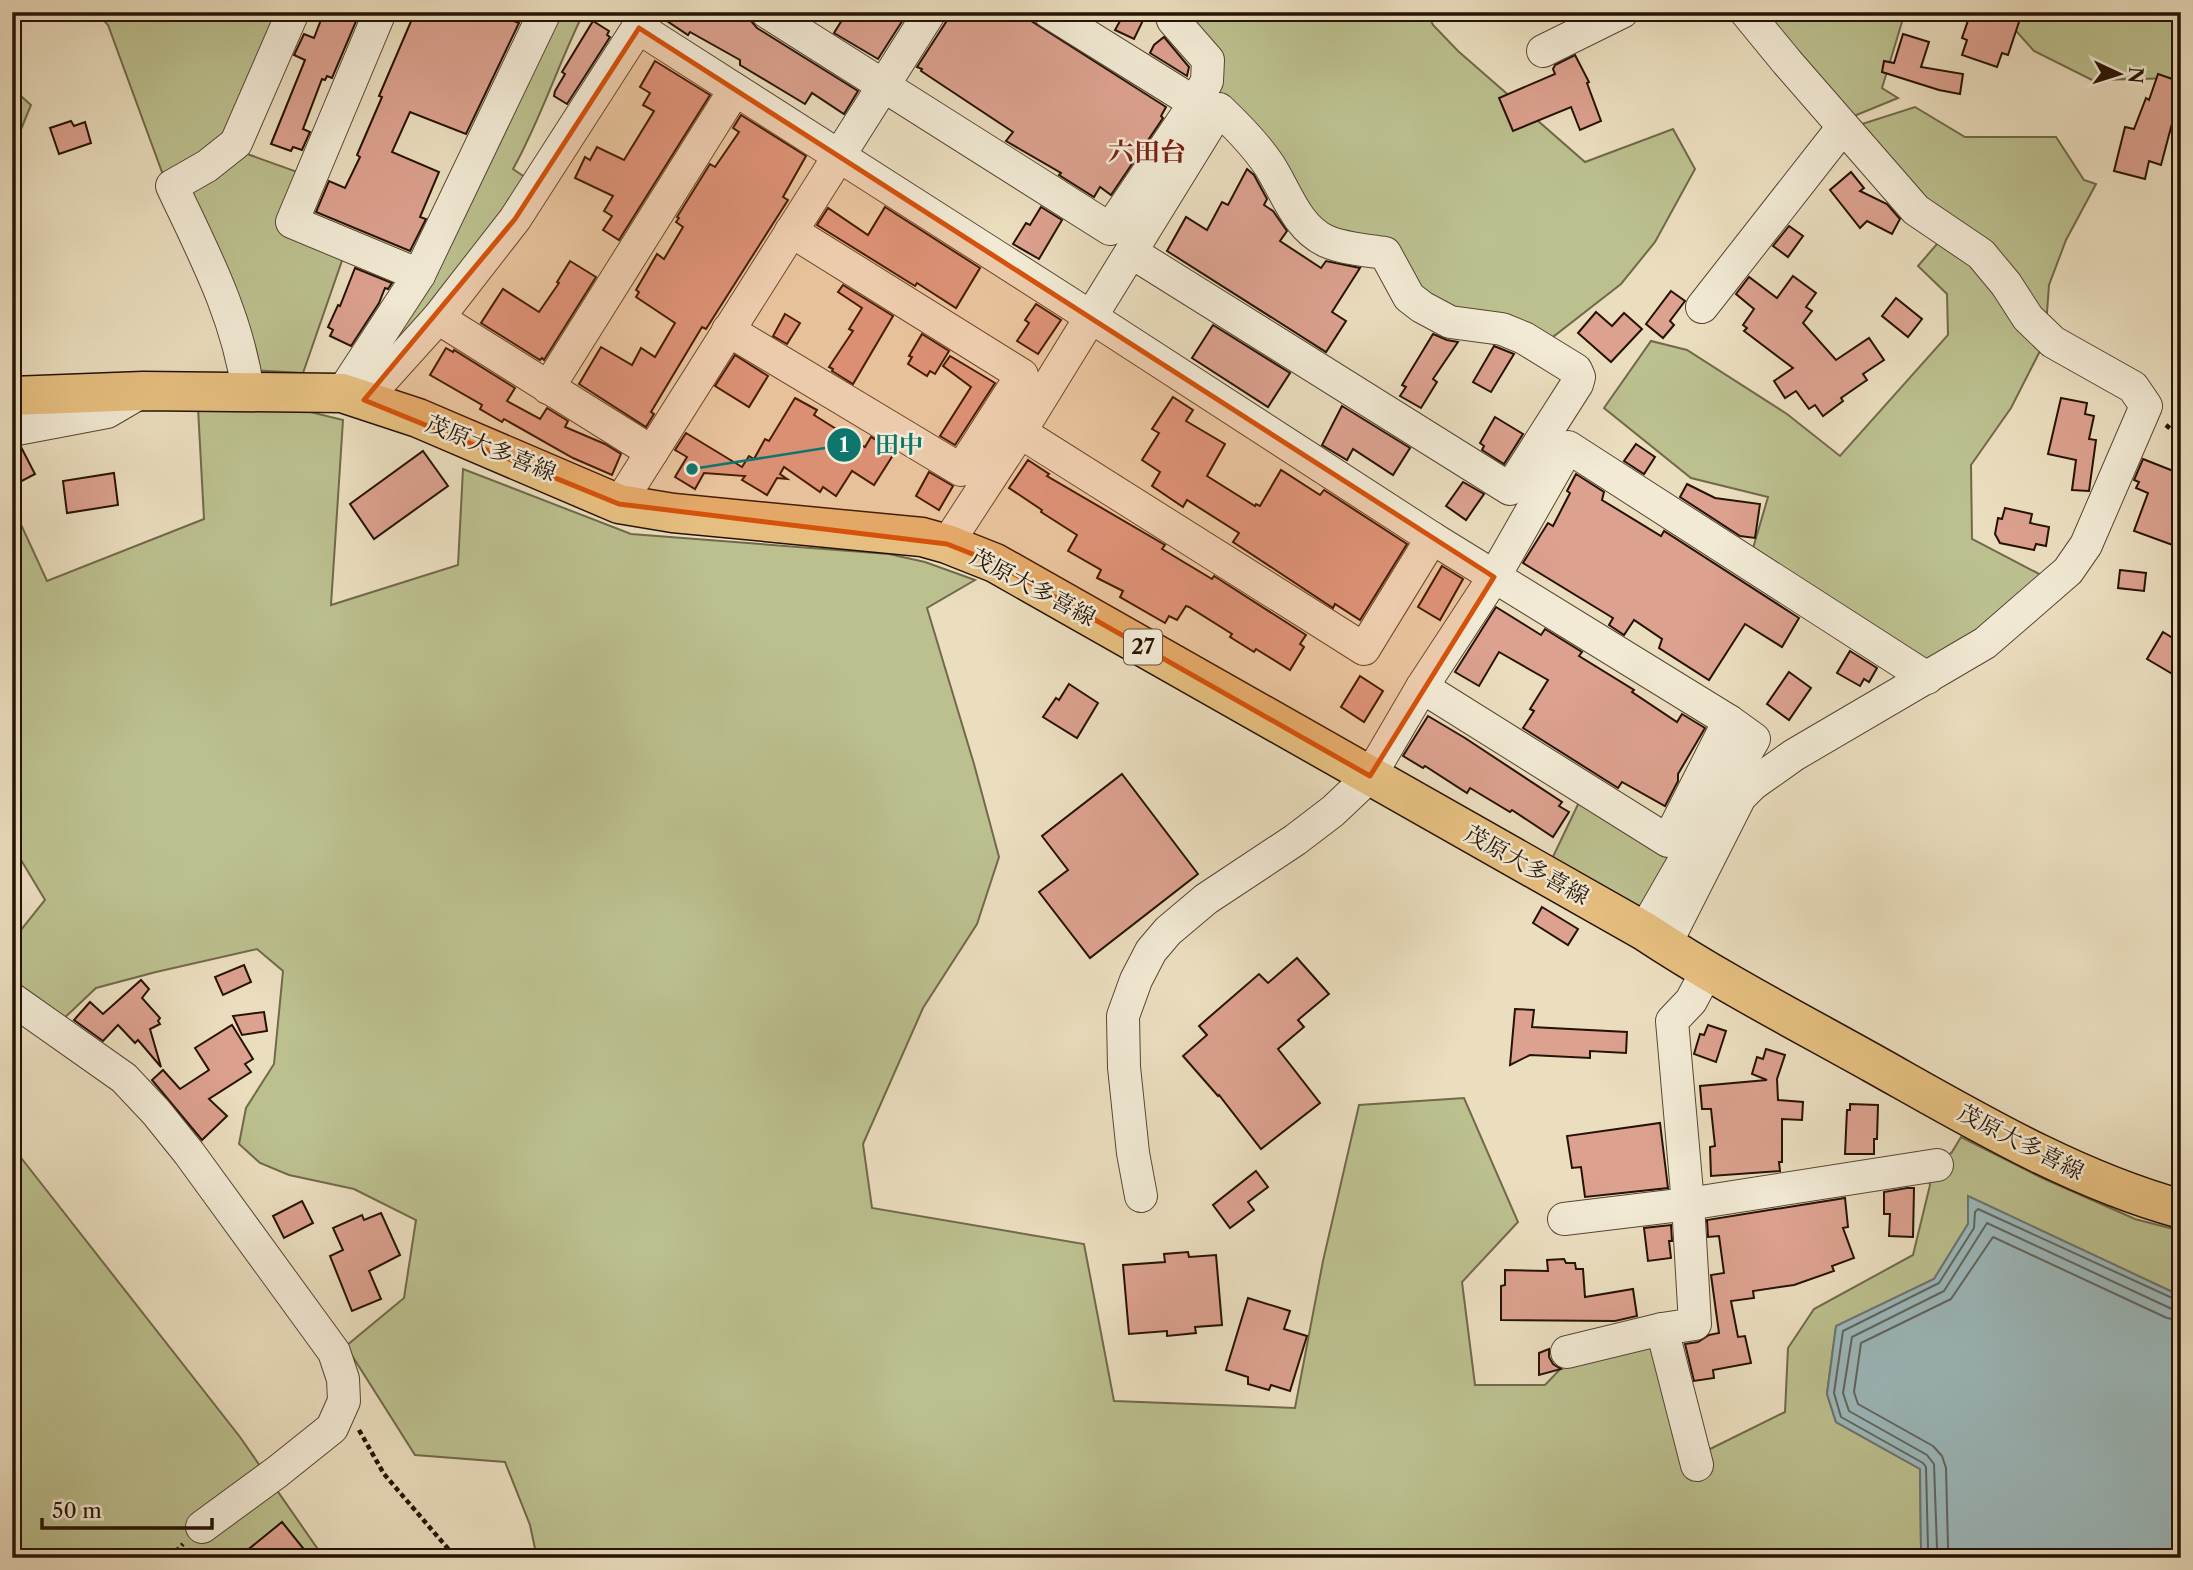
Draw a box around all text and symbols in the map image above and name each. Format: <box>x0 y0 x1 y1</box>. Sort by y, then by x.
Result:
north arrow <box>2084 38 2154 108</box>
text: N <box>2123 66 2148 84</box>
district label: 六田台 <box>1108 136 1186 168</box>
street label: 茂原大多喜線 <box>422 409 560 487</box>
callout: 田中 <box>826 422 937 467</box>
text: 田中 <box>875 430 923 459</box>
text: 1 <box>839 432 849 457</box>
street label: 茂原大多喜線 <box>966 542 1100 632</box>
road number: 27 <box>1124 630 1162 664</box>
street label: 茂原大多喜線 <box>1460 819 1594 911</box>
street label: 茂原大多喜線 <box>1953 1098 2089 1186</box>
scale bar <box>42 1486 212 1530</box>
text: 50 m <box>52 1498 102 1523</box>

